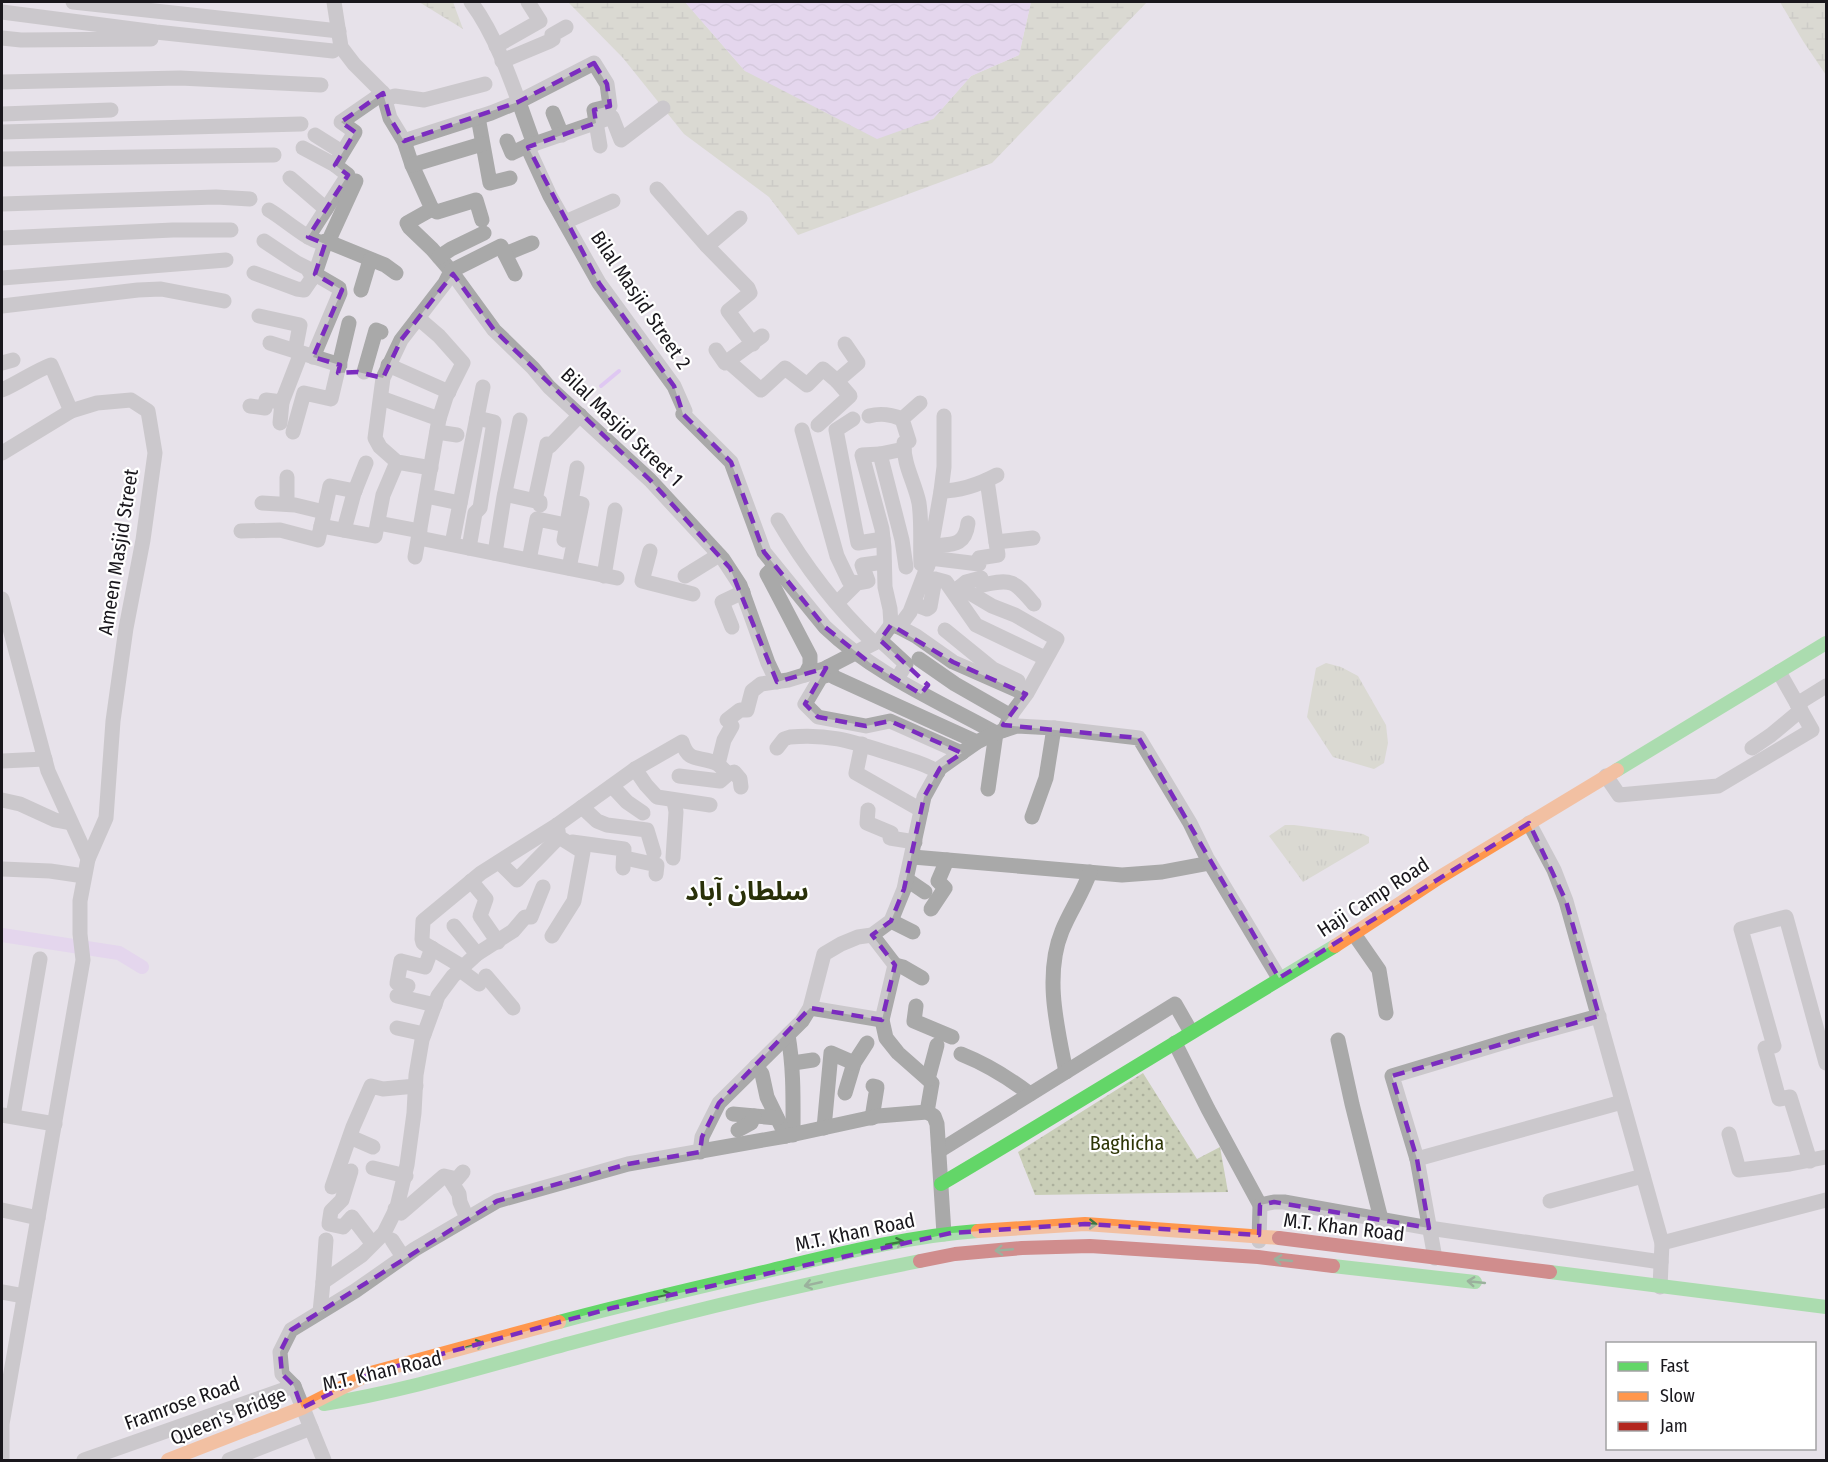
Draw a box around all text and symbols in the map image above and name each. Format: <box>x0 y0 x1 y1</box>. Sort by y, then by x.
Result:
street label: Bilal Masjid Street 2 <box>586 226 696 374</box>
street label: Bilal Masjid Street 1 <box>556 363 688 491</box>
street label: Ameen Masjid Street <box>93 467 143 637</box>
street label: Haji Camp Road <box>1313 852 1433 942</box>
district label: سلطان آباد <box>685 876 809 907</box>
park label: Baghicha <box>1090 1131 1164 1155</box>
street label: M.T. Khan Road <box>793 1208 917 1256</box>
street label: M.T. Khan Road <box>1282 1208 1406 1246</box>
one-way arrow <box>1078 1218 1098 1230</box>
one-way arrow <box>884 1237 904 1248</box>
one-way arrow <box>995 1245 1015 1256</box>
one-way arrow <box>1273 1254 1293 1265</box>
one-way arrow <box>1467 1276 1487 1287</box>
one-way arrow <box>803 1278 822 1290</box>
one-way arrow <box>654 1289 673 1301</box>
one-way arrow <box>465 1338 484 1350</box>
legend <box>1606 1342 1816 1450</box>
street label: M.T. Khan Road <box>320 1346 444 1396</box>
text: Fast <box>1660 1355 1689 1377</box>
street label: Framrose Road <box>121 1371 243 1435</box>
street label: Queen's Bridge <box>167 1382 289 1450</box>
text: Slow <box>1660 1385 1695 1407</box>
text: Jam <box>1660 1415 1688 1437</box>

